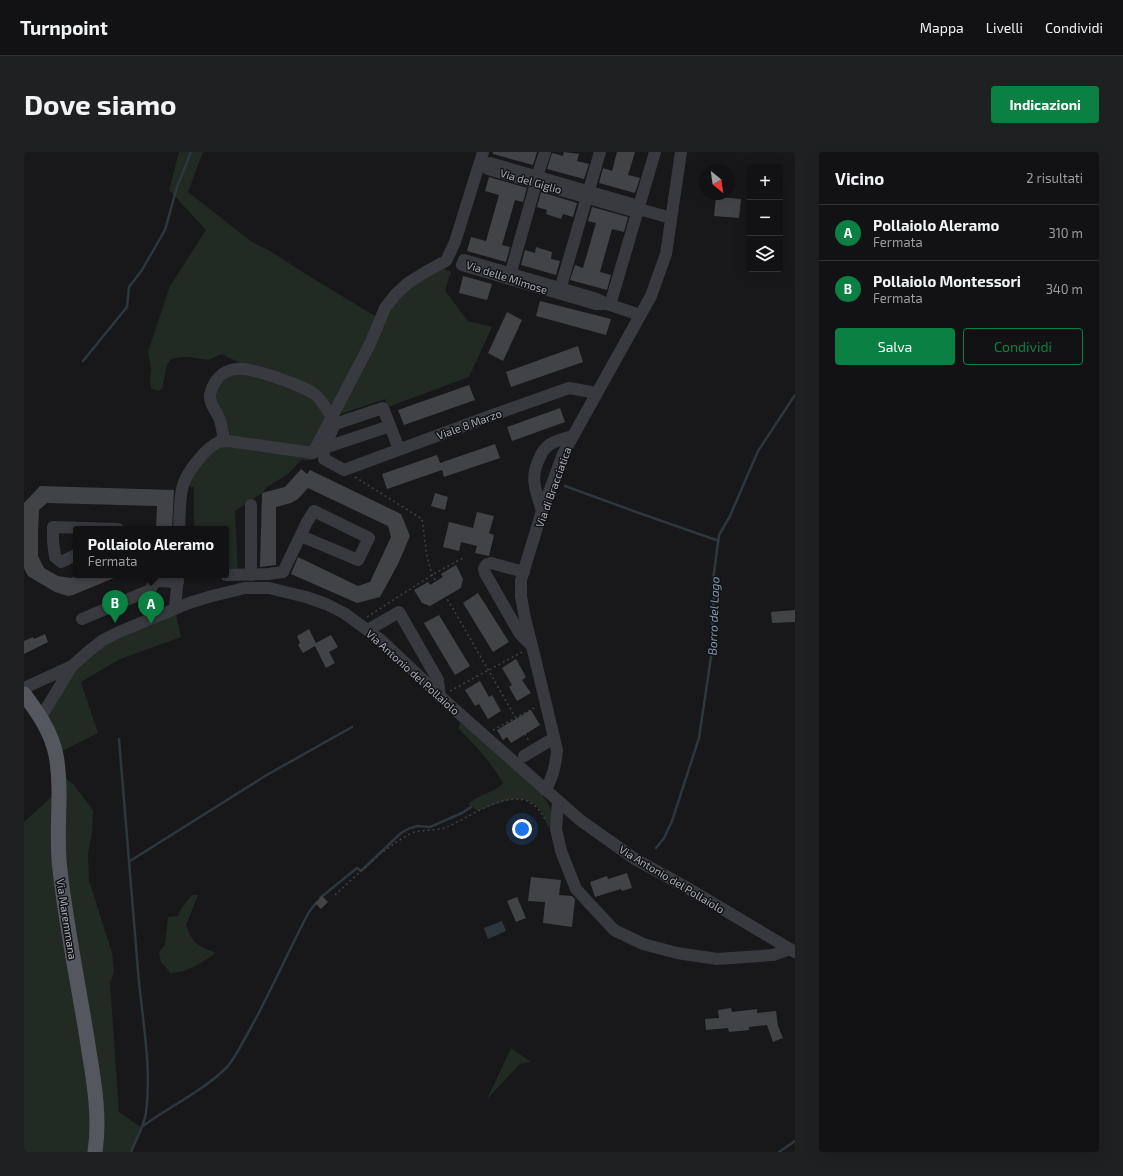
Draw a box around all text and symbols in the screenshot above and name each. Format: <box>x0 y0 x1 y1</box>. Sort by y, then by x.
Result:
text: Turnpoint <box>20 16 108 39</box>
text: Mappa <box>920 19 964 36</box>
text: Livelli <box>986 19 1023 36</box>
text: Condividi <box>1045 19 1103 36</box>
button: Indicazioni <box>991 86 1099 123</box>
text: Dove siamo <box>24 87 177 121</box>
north arrow <box>699 164 735 200</box>
map controls <box>747 164 783 272</box>
button: + <box>747 164 783 200</box>
street label: Via del Giglio <box>499 166 563 196</box>
text: Vicino <box>835 168 884 188</box>
text: 2 risultati <box>1026 170 1083 186</box>
button: − <box>747 200 783 236</box>
text: Pollaiolo Aleramo <box>873 216 999 234</box>
text: A <box>844 225 852 241</box>
text: 310 m <box>1048 225 1083 241</box>
text: Fermata <box>873 234 923 250</box>
button: layers <box>747 236 783 272</box>
street label: Via delle Mimose <box>465 258 549 296</box>
text: Pollaiolo Montessori <box>873 272 1021 290</box>
text: B <box>844 281 852 297</box>
text: 340 m <box>1046 281 1083 297</box>
text: Fermata <box>873 290 923 306</box>
button: Salva <box>835 328 955 365</box>
button: Condividi <box>963 328 1083 365</box>
street label: Viale 8 Marzo <box>435 406 503 442</box>
street label: Via di Bracciatica <box>532 445 574 529</box>
popup <box>73 526 229 578</box>
text: Pollaiolo Aleramo <box>88 535 214 553</box>
text: Fermata <box>88 553 137 569</box>
water label: Borro del Lago <box>705 576 721 656</box>
pin: B <box>102 590 128 623</box>
pin: A <box>138 591 164 624</box>
street label: Via Antonio del Pollaiolo <box>364 627 462 717</box>
your location <box>512 819 532 839</box>
street label: Via Antonio del Pollaiolo <box>617 842 727 916</box>
street label: Via Maremmana <box>54 878 80 960</box>

